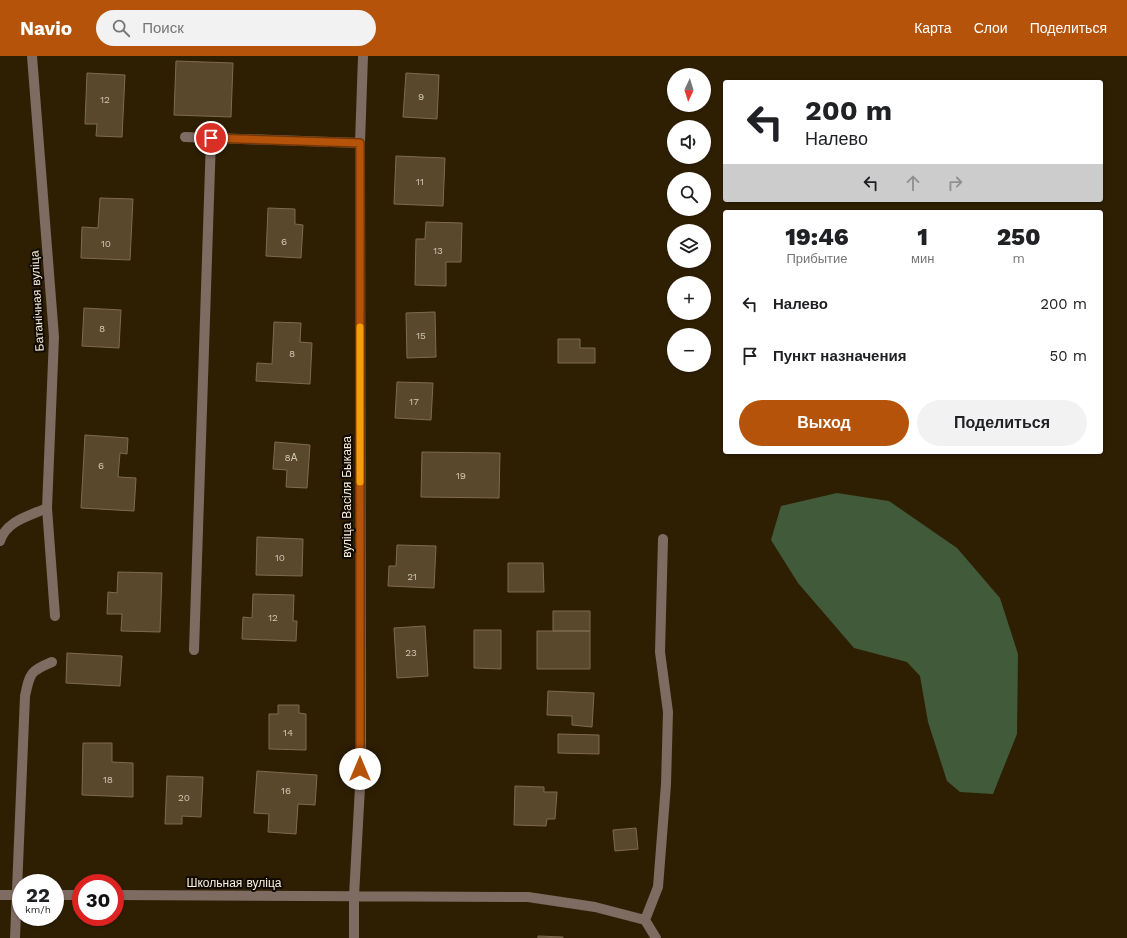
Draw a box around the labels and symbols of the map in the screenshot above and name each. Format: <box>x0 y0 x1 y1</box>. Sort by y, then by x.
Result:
north arrow <box>667 68 711 112</box>
house number: 9 <box>418 91 424 102</box>
house number: 12 <box>100 94 110 105</box>
pin <box>194 121 228 155</box>
house number: 11 <box>416 176 424 187</box>
house number: 6 <box>281 236 287 247</box>
house number: 10 <box>101 238 111 249</box>
house number: 13 <box>433 245 443 256</box>
street label: Батанічная вуліца <box>27 250 47 352</box>
house number: 8 <box>99 323 105 334</box>
house number: 15 <box>416 330 426 341</box>
house number: 8 <box>289 348 295 359</box>
house number: 17 <box>409 396 419 407</box>
street label: вуліца Васіля Быкава <box>340 436 354 558</box>
house number: 8А <box>285 452 298 463</box>
house number: 6 <box>98 460 104 471</box>
house number: 19 <box>456 470 466 481</box>
house number: 10 <box>275 552 285 563</box>
house number: 21 <box>407 571 417 582</box>
house number: 12 <box>268 612 278 623</box>
house number: 23 <box>405 647 417 658</box>
house number: 14 <box>283 727 293 738</box>
position arrow <box>339 748 381 790</box>
house number: 18 <box>103 774 113 785</box>
house number: 16 <box>281 785 291 796</box>
house number: 20 <box>178 792 190 803</box>
speed limit sign: 30 <box>72 874 124 926</box>
street label: Школьная вуліца <box>186 876 282 890</box>

